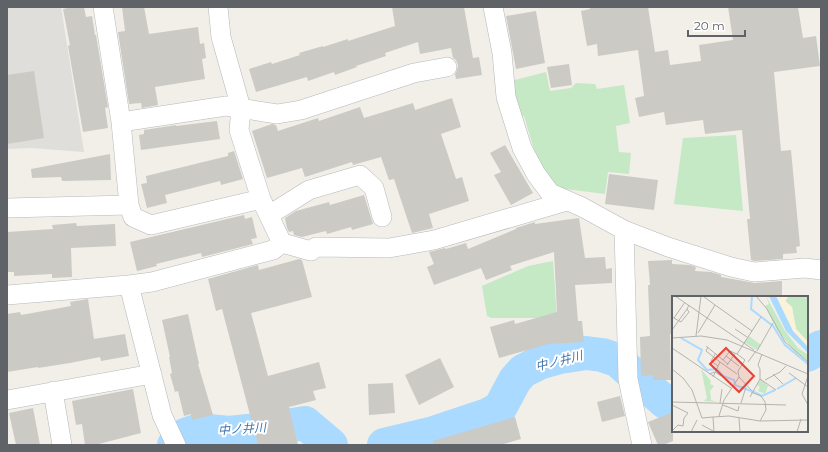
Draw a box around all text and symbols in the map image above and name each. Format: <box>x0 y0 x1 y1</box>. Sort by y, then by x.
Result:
scale bar <box>688 12 745 38</box>
text: 20 m <box>694 18 725 33</box>
inset map <box>672 296 808 432</box>
water label: 中ノ井川 <box>534 347 586 374</box>
water label: 中ノ井川 <box>217 419 268 438</box>

